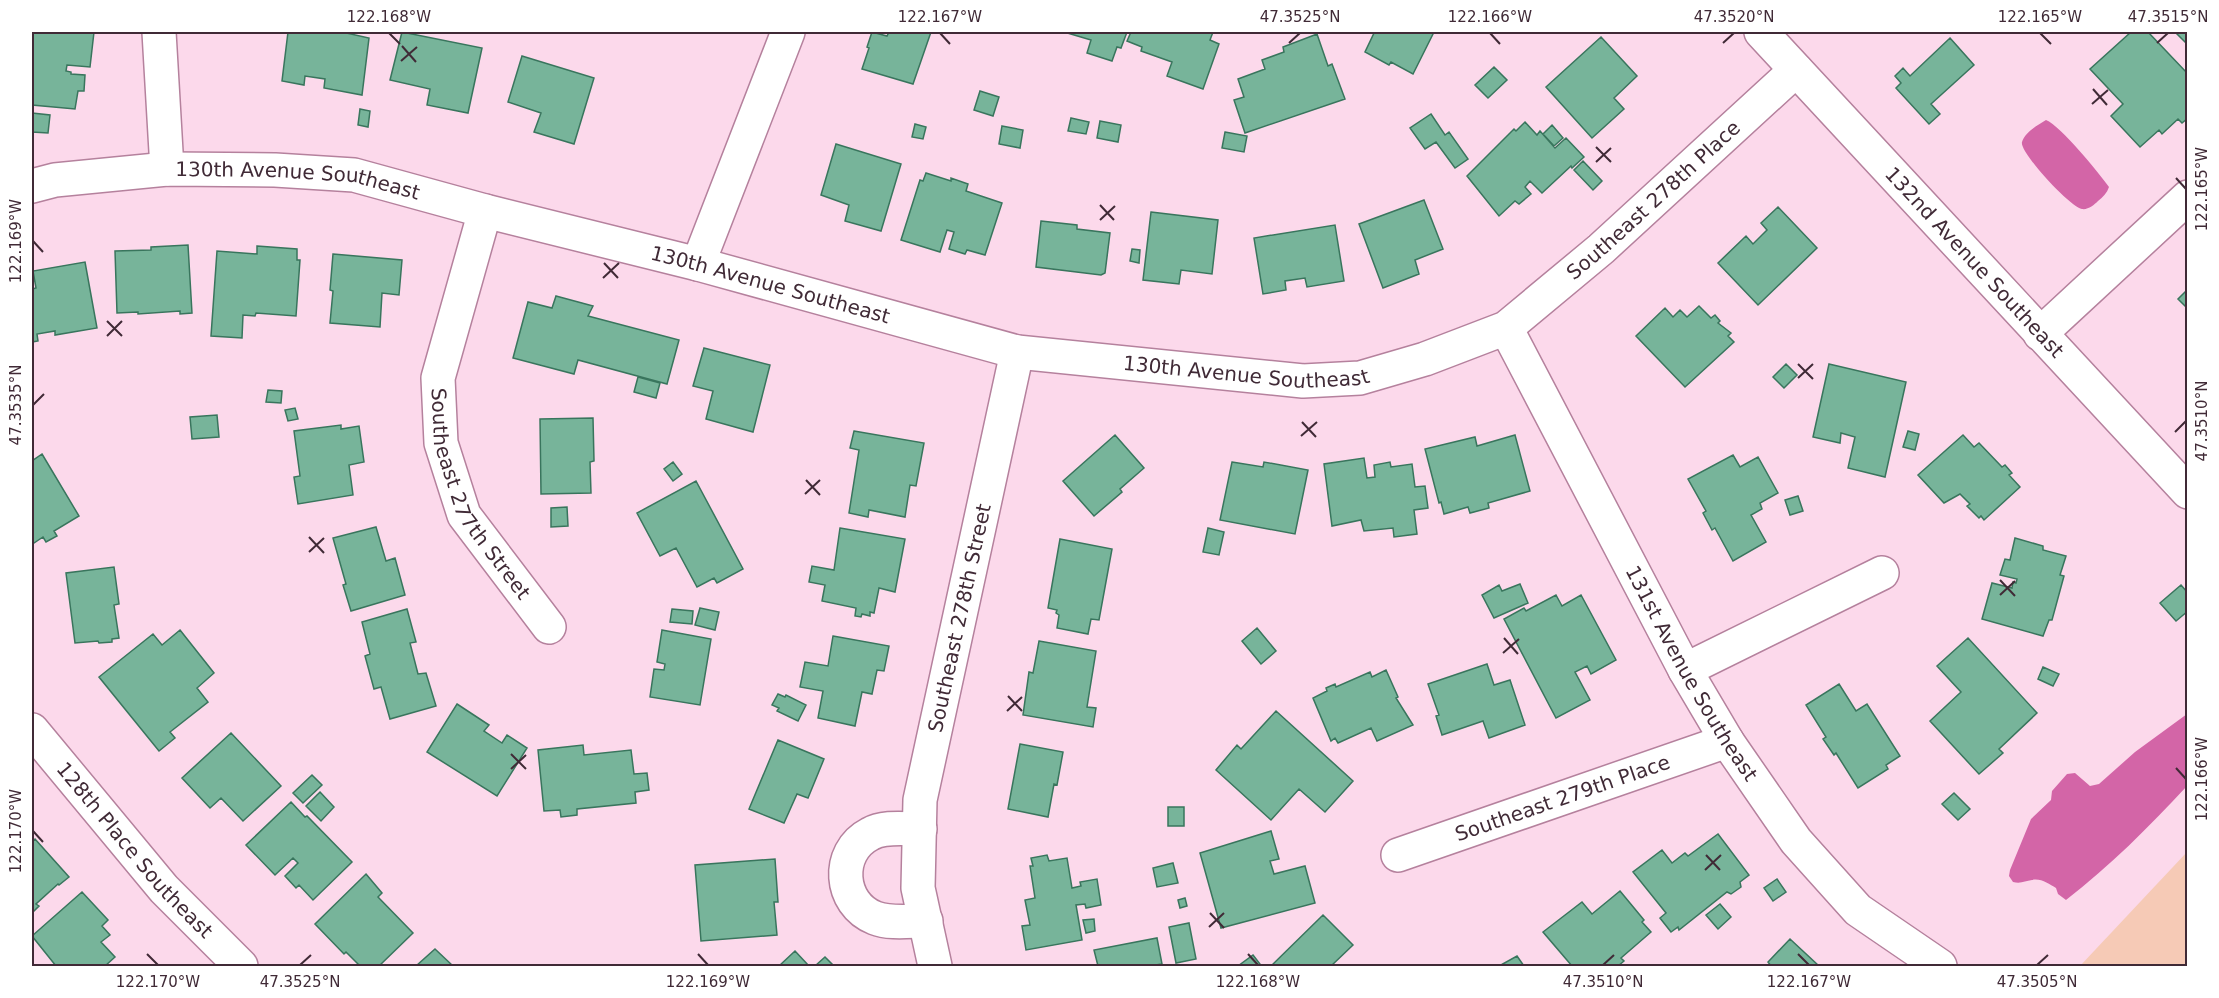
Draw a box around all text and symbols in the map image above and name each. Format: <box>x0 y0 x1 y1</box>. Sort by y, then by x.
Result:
text: 122.168°W <box>347 8 431 26</box>
text: 122.167°W <box>898 8 982 26</box>
text: 47.3525°N <box>1260 8 1340 26</box>
text: 122.166°W <box>1448 8 1532 26</box>
text: 47.3520°N <box>1694 8 1774 26</box>
text: 122.165°W <box>1998 8 2082 26</box>
text: 47.3515°N <box>2128 8 2208 26</box>
street label: Southeast 278th Place <box>1562 115 1745 285</box>
text: 122.165°W <box>2193 147 2211 231</box>
street label: 130th Avenue Southeast <box>175 157 423 205</box>
street label: 132nd Avenue Southeast <box>1880 162 2069 363</box>
text: 122.169°W <box>7 199 25 283</box>
street label: 130th Avenue Southeast <box>648 241 893 328</box>
street label: 130th Avenue Southeast <box>1122 351 1372 393</box>
text: 47.3535°N <box>7 365 25 445</box>
text: 47.3510°N <box>2193 381 2211 461</box>
street label: Southeast 277th Street <box>426 387 536 604</box>
street label: Southeast 278th Street <box>923 501 996 735</box>
street label: 131st Avenue Southeast <box>1620 561 1763 786</box>
text: 122.166°W <box>2193 737 2211 821</box>
street label: Southeast 279th Place <box>1452 750 1673 846</box>
street label: 128th Place Southeast <box>52 757 218 943</box>
text: 122.170°W <box>7 789 25 873</box>
text: 122.170°W <box>116 973 200 991</box>
text: 47.3525°N <box>260 973 340 991</box>
text: 122.169°W <box>666 973 750 991</box>
text: 122.168°W <box>1216 973 1300 991</box>
text: 47.3510°N <box>1563 973 1643 991</box>
text: 122.167°W <box>1767 973 1851 991</box>
text: 47.3505°N <box>1997 973 2077 991</box>

